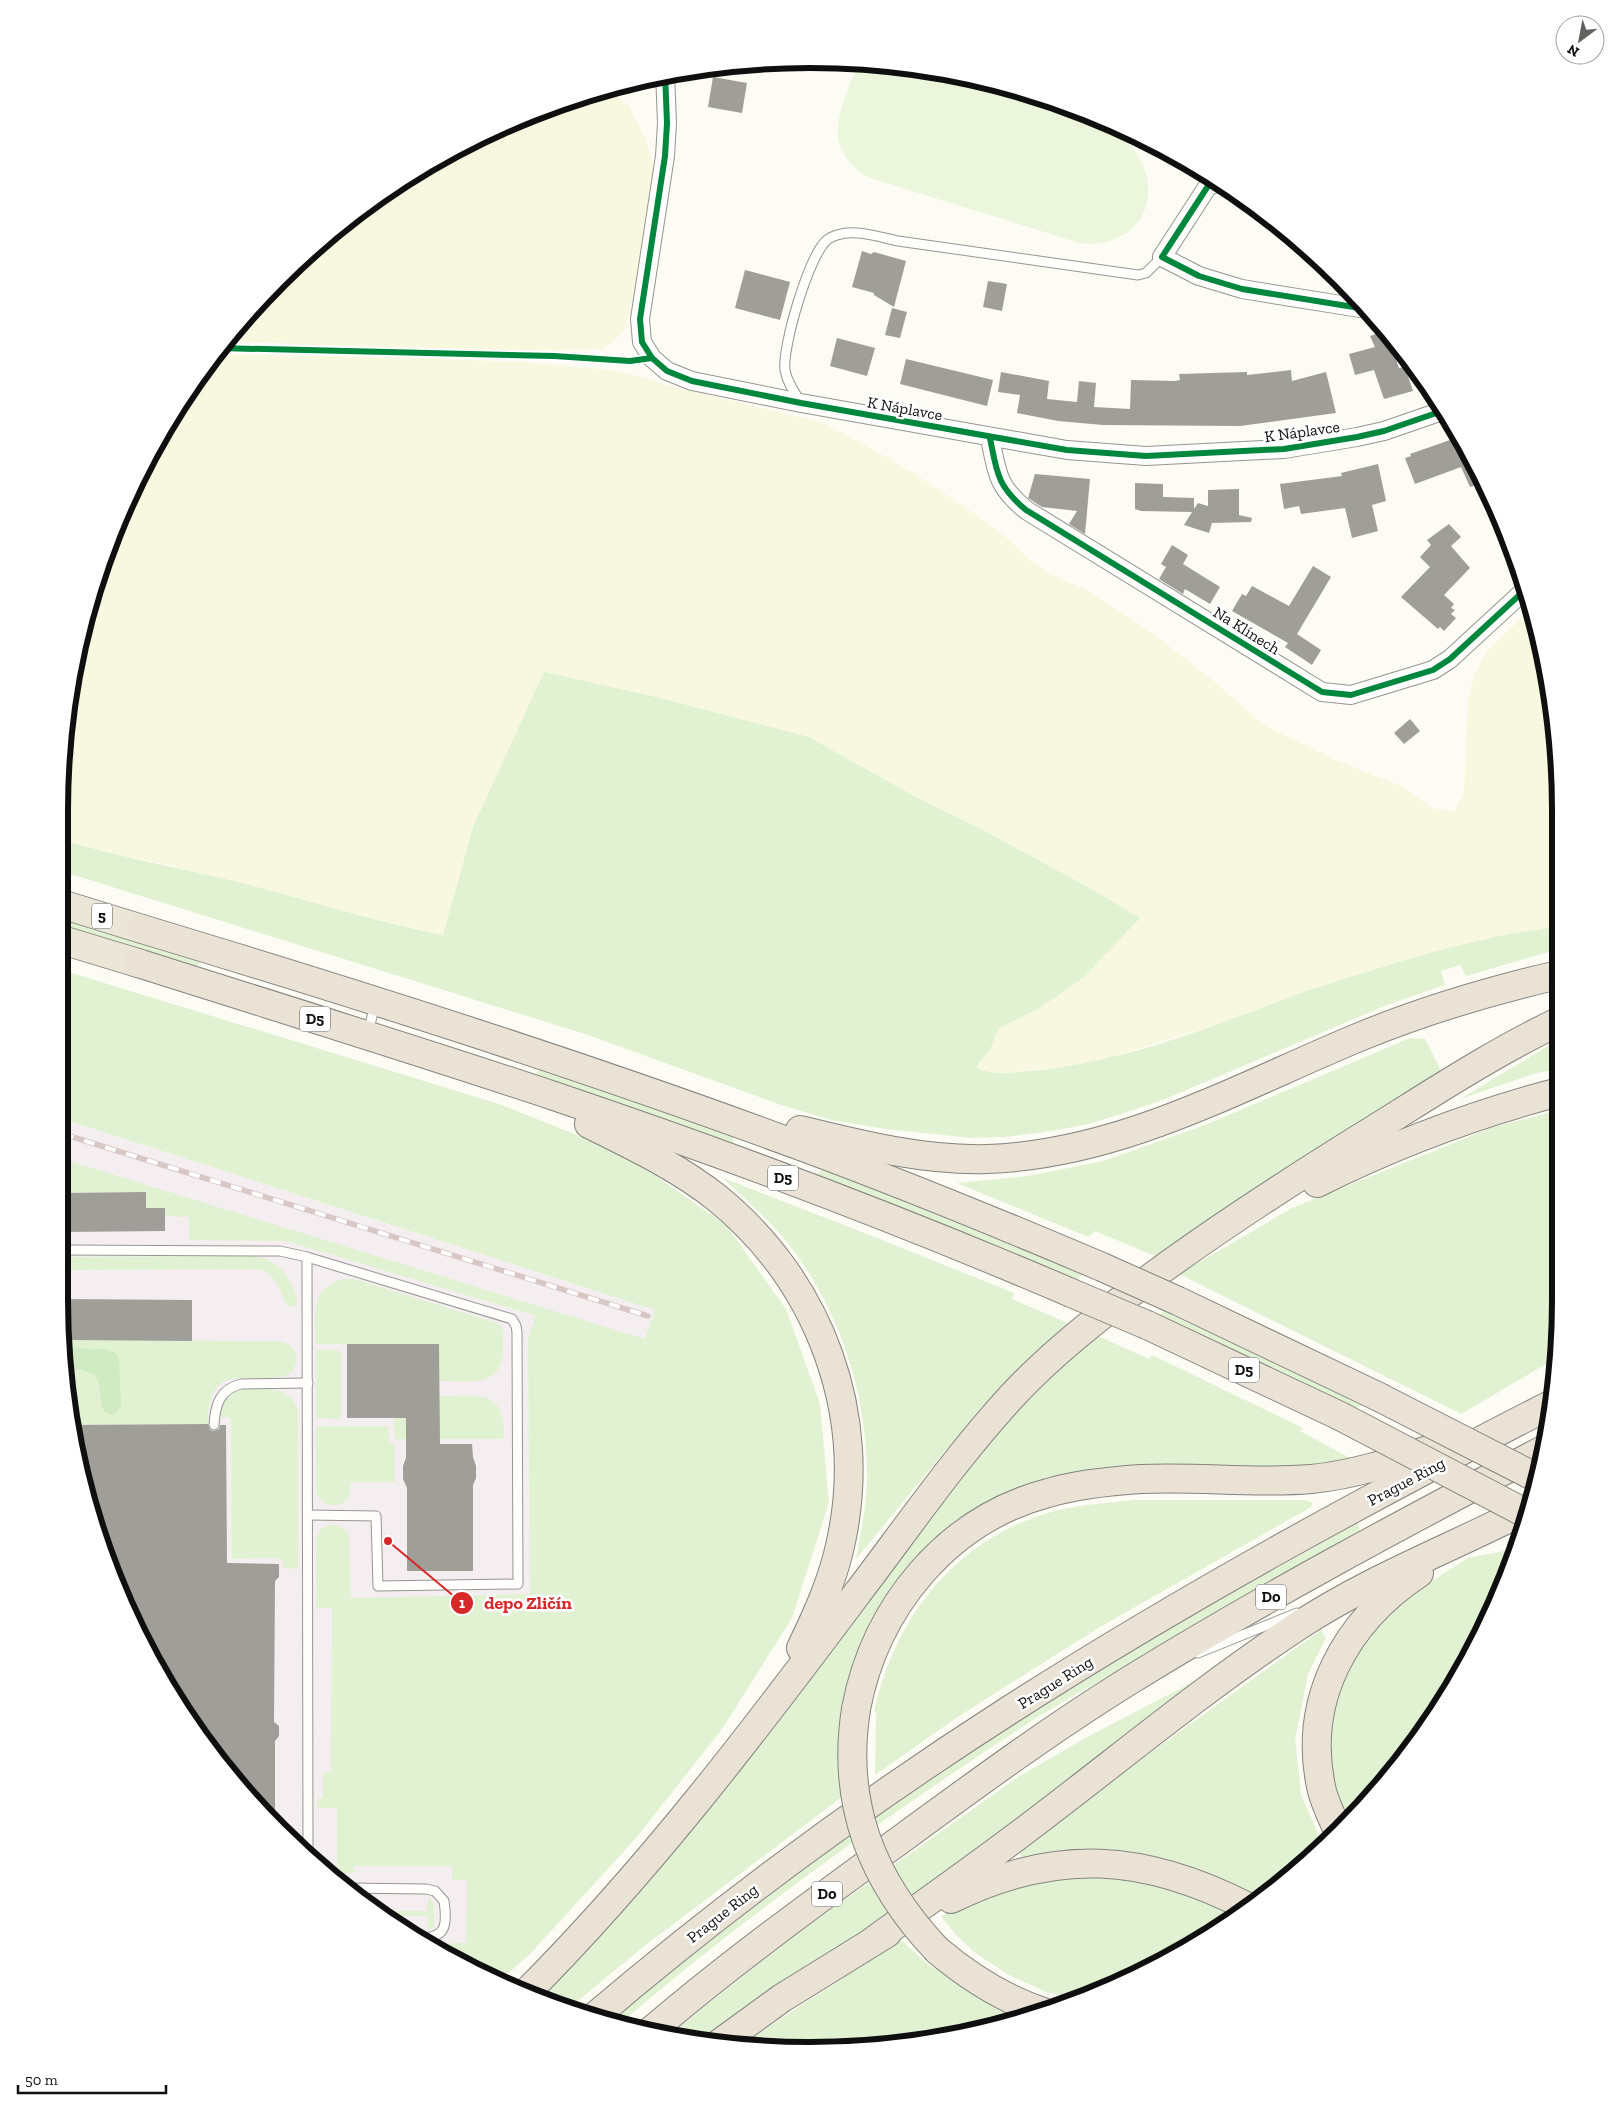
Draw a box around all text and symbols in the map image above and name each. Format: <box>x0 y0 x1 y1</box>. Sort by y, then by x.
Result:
north arrow <box>1555 15 1605 65</box>
text: N <box>1564 40 1582 61</box>
street label: K Náplavce <box>866 393 944 424</box>
street label: K Náplavce <box>1263 417 1341 446</box>
street label: Na Klínech <box>1210 603 1284 658</box>
road number: 5 <box>92 904 112 928</box>
road number: D5 <box>300 1006 330 1032</box>
road number: D5 <box>768 1166 798 1190</box>
road number: D5 <box>1229 1358 1259 1382</box>
street label: Prague Ring <box>1364 1453 1448 1510</box>
road number: D0 <box>1256 1584 1286 1610</box>
callout: depo Zličín <box>449 1586 582 1619</box>
text: depo Zličín <box>484 1592 572 1614</box>
text: 1 <box>459 1594 465 1612</box>
street label: Prague Ring <box>1014 1652 1096 1713</box>
street label: Prague Ring <box>683 1880 762 1947</box>
road number: D0 <box>812 1882 842 1906</box>
scale bar <box>18 2062 165 2094</box>
text: 50 m <box>25 2071 58 2089</box>

